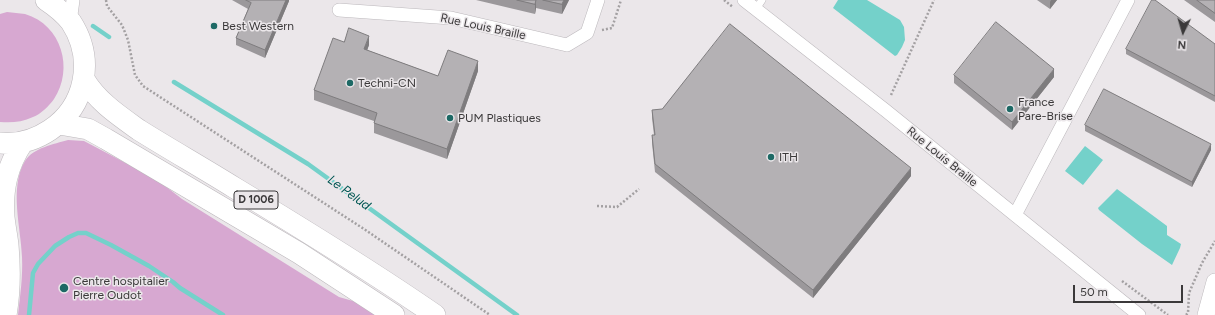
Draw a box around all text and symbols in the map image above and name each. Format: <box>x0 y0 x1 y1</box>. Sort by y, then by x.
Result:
street label: Rue Louis Braille <box>439 11 527 43</box>
north arrow <box>1163 12 1203 52</box>
place label: Best Western <box>222 19 294 33</box>
marker: Best Western <box>209 21 219 31</box>
text: N <box>1177 38 1187 51</box>
place label: Techni-CN <box>358 76 416 90</box>
marker: Techni-CN <box>345 78 355 88</box>
place label: France Pare-Brise <box>1018 95 1073 123</box>
marker: France Pare-Brise <box>1005 104 1015 114</box>
place label: PUM Plastiques <box>458 111 541 125</box>
marker: PUM Plastiques <box>445 113 455 123</box>
street label: Rue Louis Braille <box>904 124 980 190</box>
place label: ITH <box>779 150 798 164</box>
marker: ITH <box>766 152 776 162</box>
water label: Le Pelud <box>324 172 374 214</box>
road number: D 1006 <box>234 191 278 209</box>
place label: Centre hospitalier Pierre Oudot <box>73 274 169 302</box>
scale bar <box>1075 277 1185 303</box>
marker: Centre hospitalier Pierre Oudot <box>58 282 70 294</box>
text: 50 m <box>1080 285 1108 299</box>

